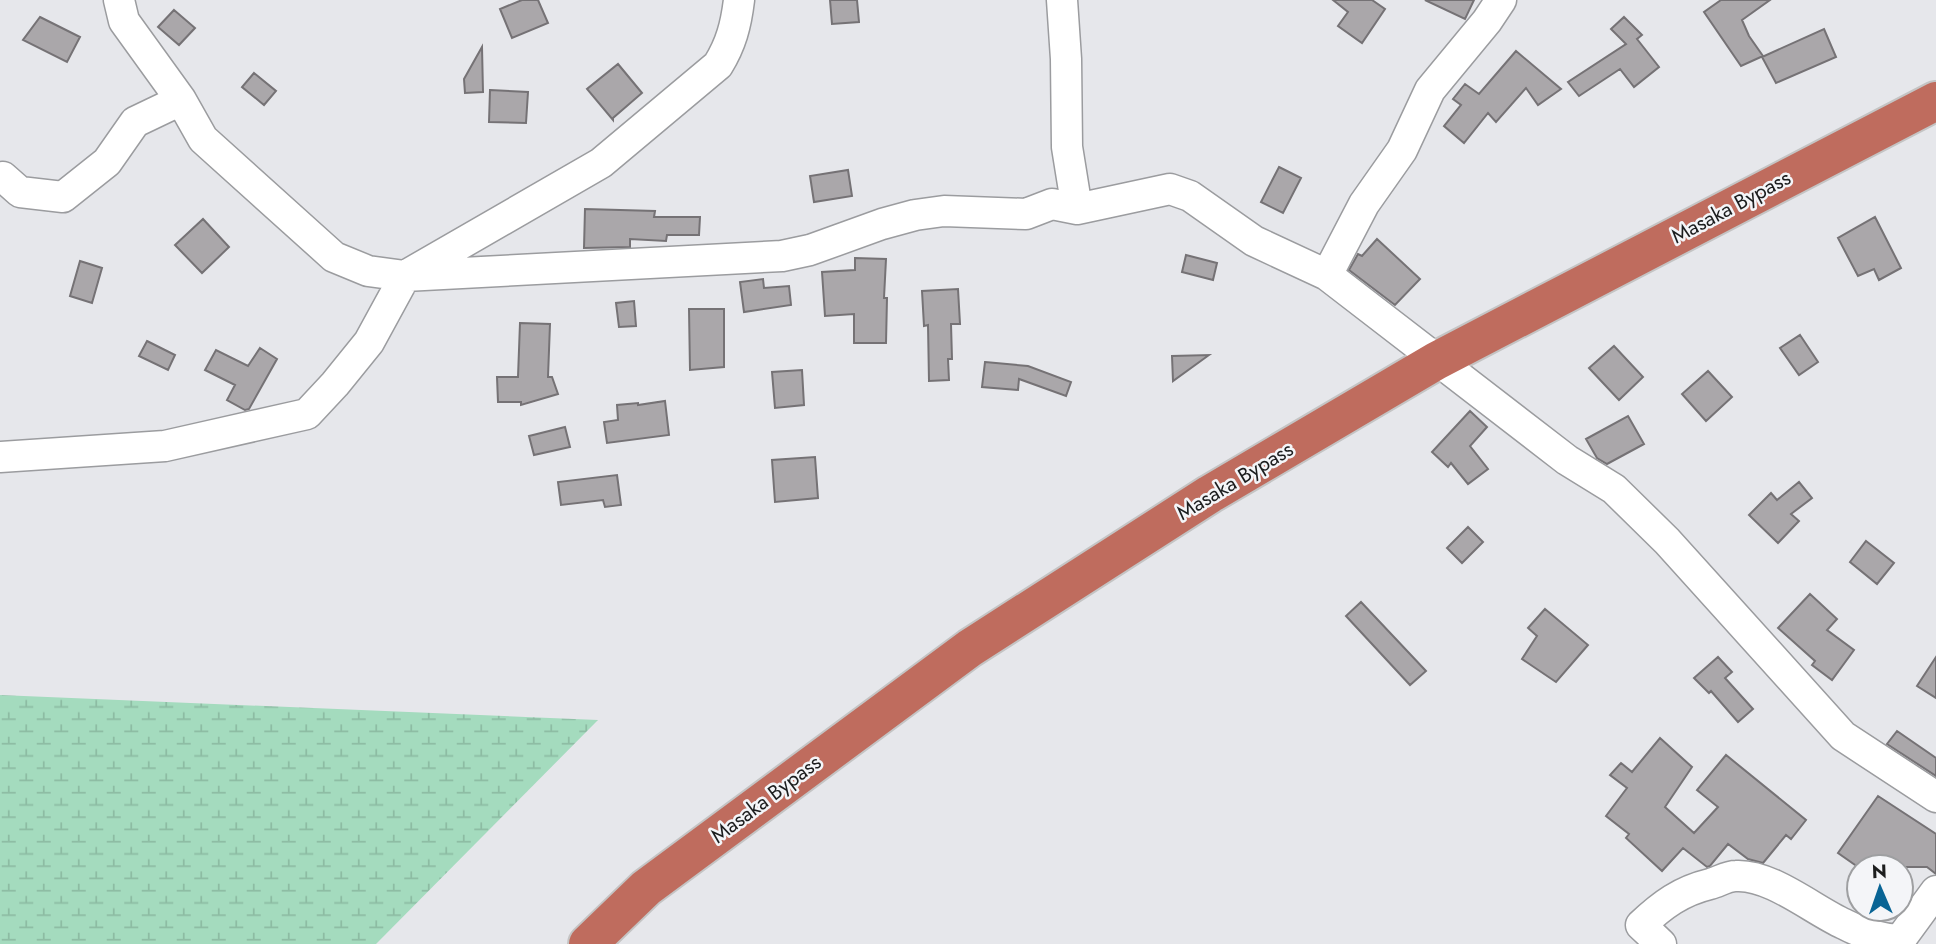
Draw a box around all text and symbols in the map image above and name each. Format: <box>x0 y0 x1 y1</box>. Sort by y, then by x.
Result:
street label: Masaka Bypass <box>1666 163 1796 251</box>
street label: Masaka Bypass <box>1171 434 1299 528</box>
street label: Masaka Bypass <box>705 748 827 850</box>
north arrow <box>1845 853 1915 923</box>
text: N <box>1871 858 1887 885</box>

